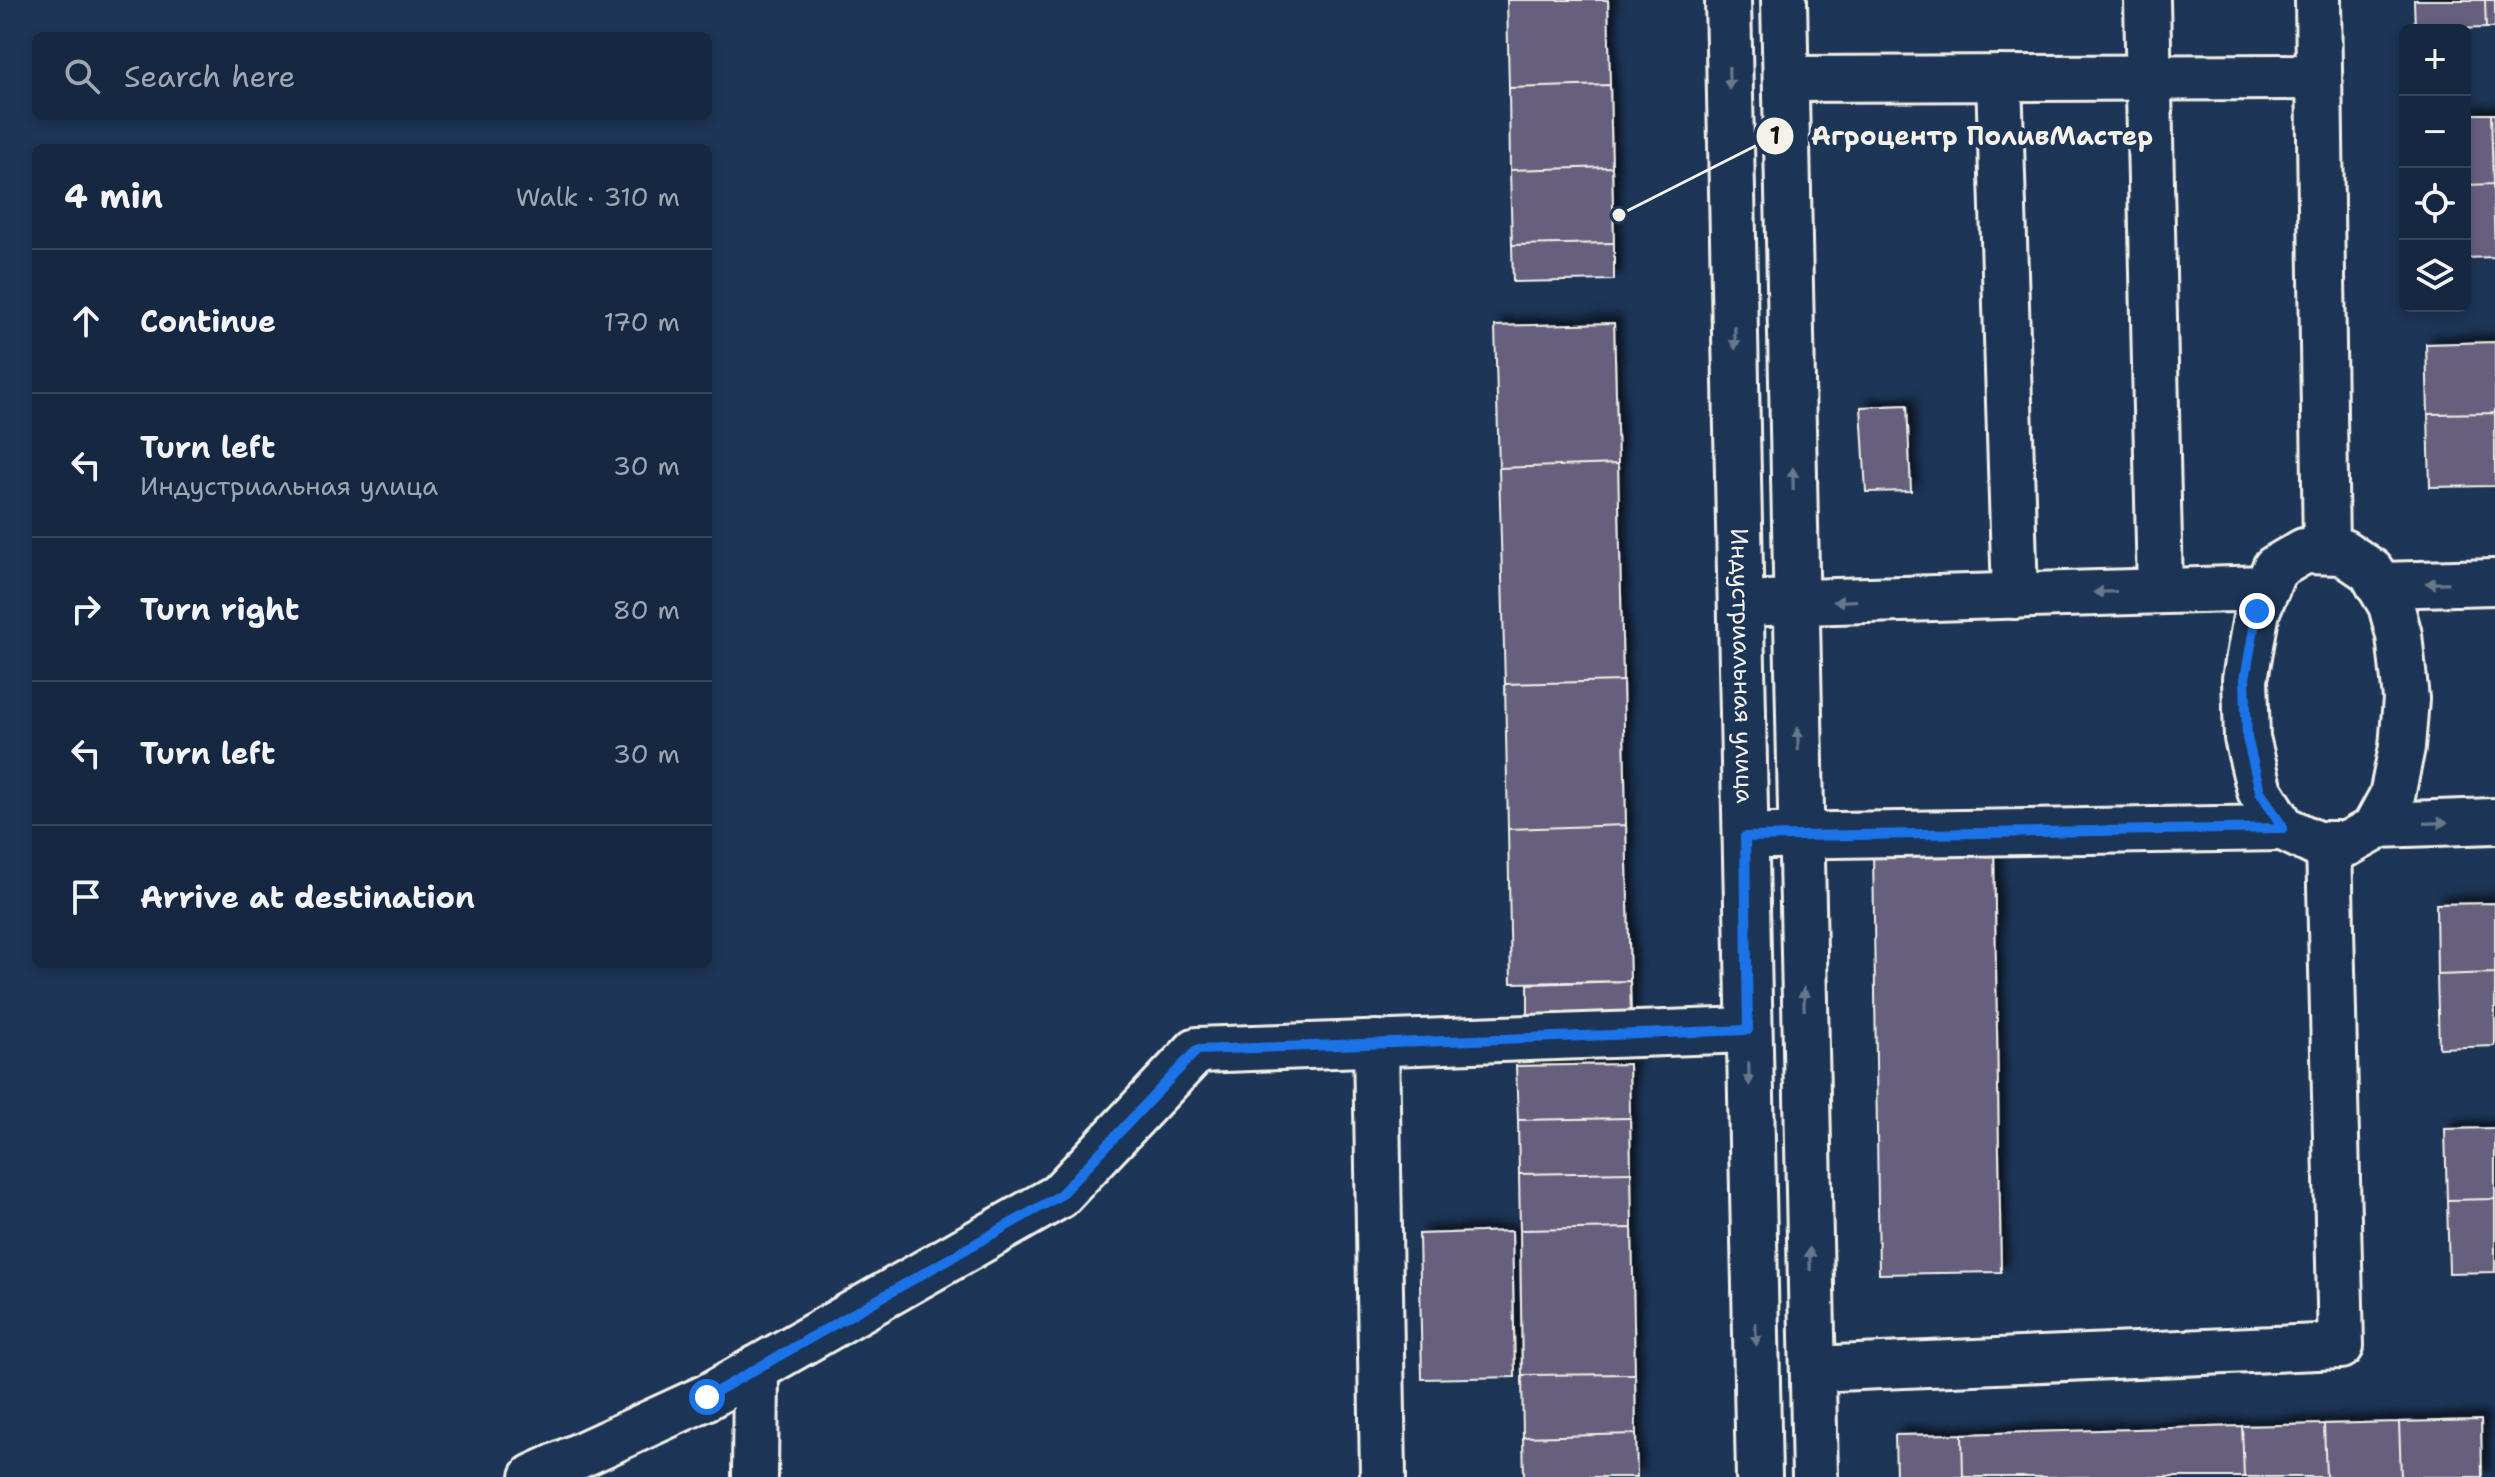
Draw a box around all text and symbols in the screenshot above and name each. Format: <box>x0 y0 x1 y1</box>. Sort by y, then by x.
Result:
map controls <box>2399 24 2471 312</box>
button: + <box>2399 24 2471 96</box>
search box <box>32 32 712 120</box>
icon: search <box>60 54 104 98</box>
text: Search here <box>124 56 295 97</box>
one-way arrow <box>1723 66 1736 91</box>
button: − <box>2399 96 2471 168</box>
callout: Агроцентр ПоливМастер <box>1755 111 2169 161</box>
text: Агроцентр ПоливМастер <box>1811 118 2153 153</box>
text: 1 <box>1770 120 1780 152</box>
button: locate <box>2399 168 2471 240</box>
text: 4 min <box>64 173 163 219</box>
text: Walk · 310 m <box>516 179 680 214</box>
button: layers <box>2399 240 2471 312</box>
icon: ahead <box>64 299 108 343</box>
text: Continue <box>140 301 276 342</box>
text: 170 m <box>603 304 680 339</box>
one-way arrow <box>1728 326 1741 351</box>
text: Turn left <box>140 427 275 468</box>
icon: left <box>64 443 108 487</box>
text: 30 m <box>613 448 680 483</box>
one-way arrow <box>1787 466 1800 491</box>
text: Индустриальная улица <box>140 468 438 503</box>
street label: Индустриальная улица <box>1723 528 1761 804</box>
one-way arrow <box>2424 577 2449 590</box>
one-way arrow <box>2092 586 2117 599</box>
icon: right <box>64 587 108 631</box>
text: Turn right <box>140 589 299 630</box>
text: 80 m <box>613 592 680 627</box>
route end <box>2239 593 2275 629</box>
one-way arrow <box>1832 595 1857 608</box>
one-way arrow <box>1792 726 1805 751</box>
icon: left <box>64 731 108 775</box>
text: Turn left <box>140 733 275 774</box>
text: 30 m <box>613 736 680 771</box>
one-way arrow <box>2424 816 2449 829</box>
icon: arrive <box>64 875 108 919</box>
text: Arrive at destination <box>140 877 475 918</box>
one-way arrow <box>1797 986 1810 1011</box>
one-way arrow <box>1743 1062 1756 1087</box>
one-way arrow <box>1804 1246 1816 1271</box>
one-way arrow <box>1750 1322 1763 1347</box>
route start <box>689 1379 725 1415</box>

